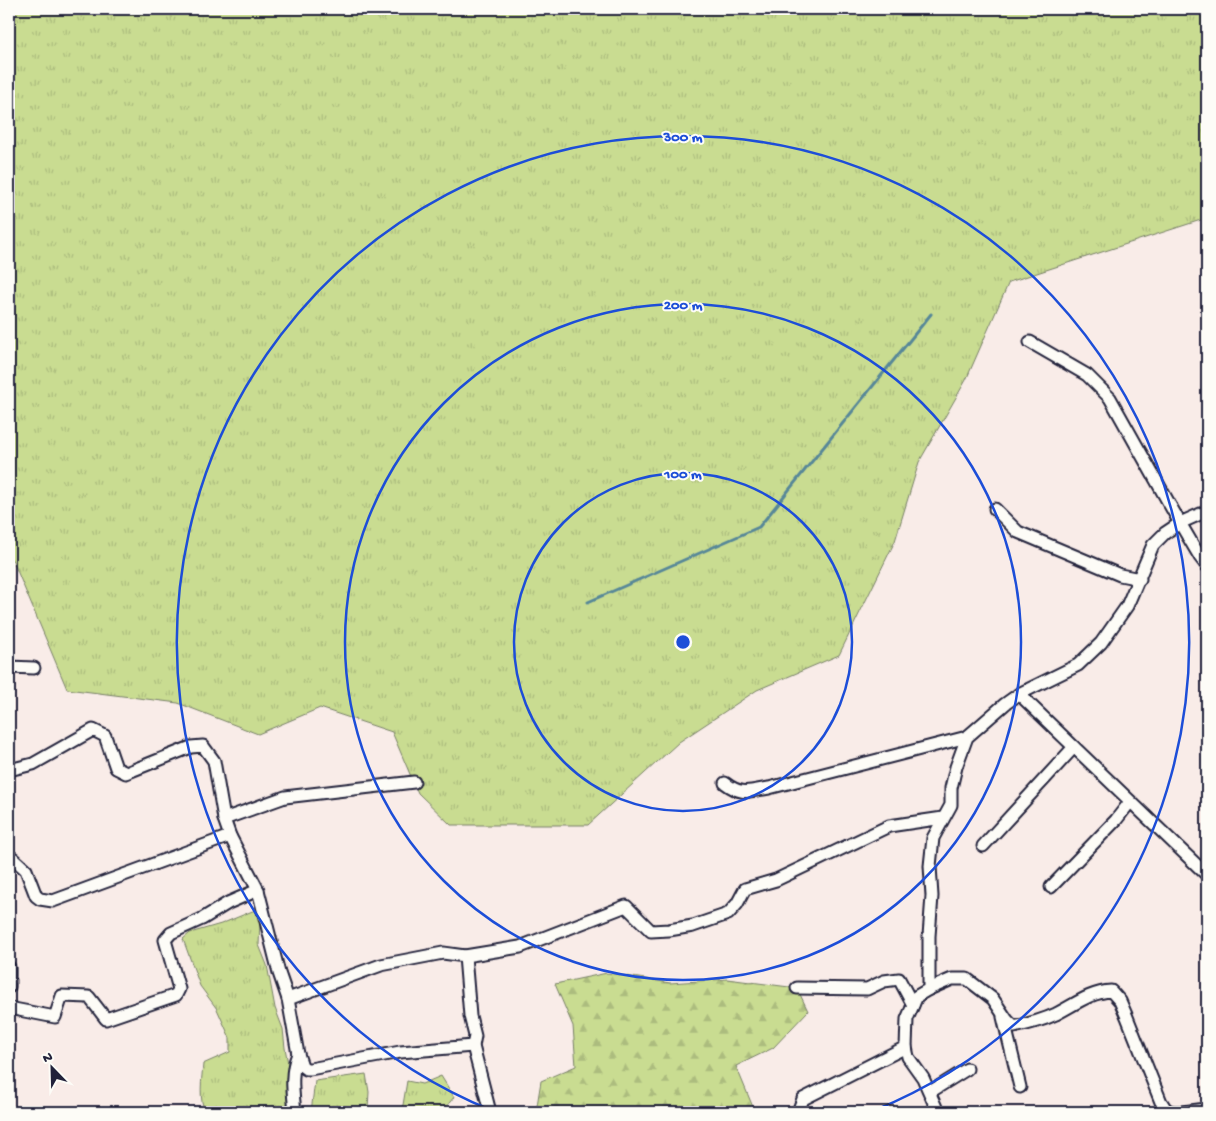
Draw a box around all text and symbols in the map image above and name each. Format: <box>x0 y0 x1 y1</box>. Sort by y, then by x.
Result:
text: 300 m <box>662 129 703 147</box>
text: 200 m <box>664 297 703 315</box>
text: 100 m <box>663 466 702 484</box>
centre of rings <box>674 633 692 651</box>
north arrow <box>28 1044 78 1094</box>
text: N <box>40 1049 55 1068</box>

